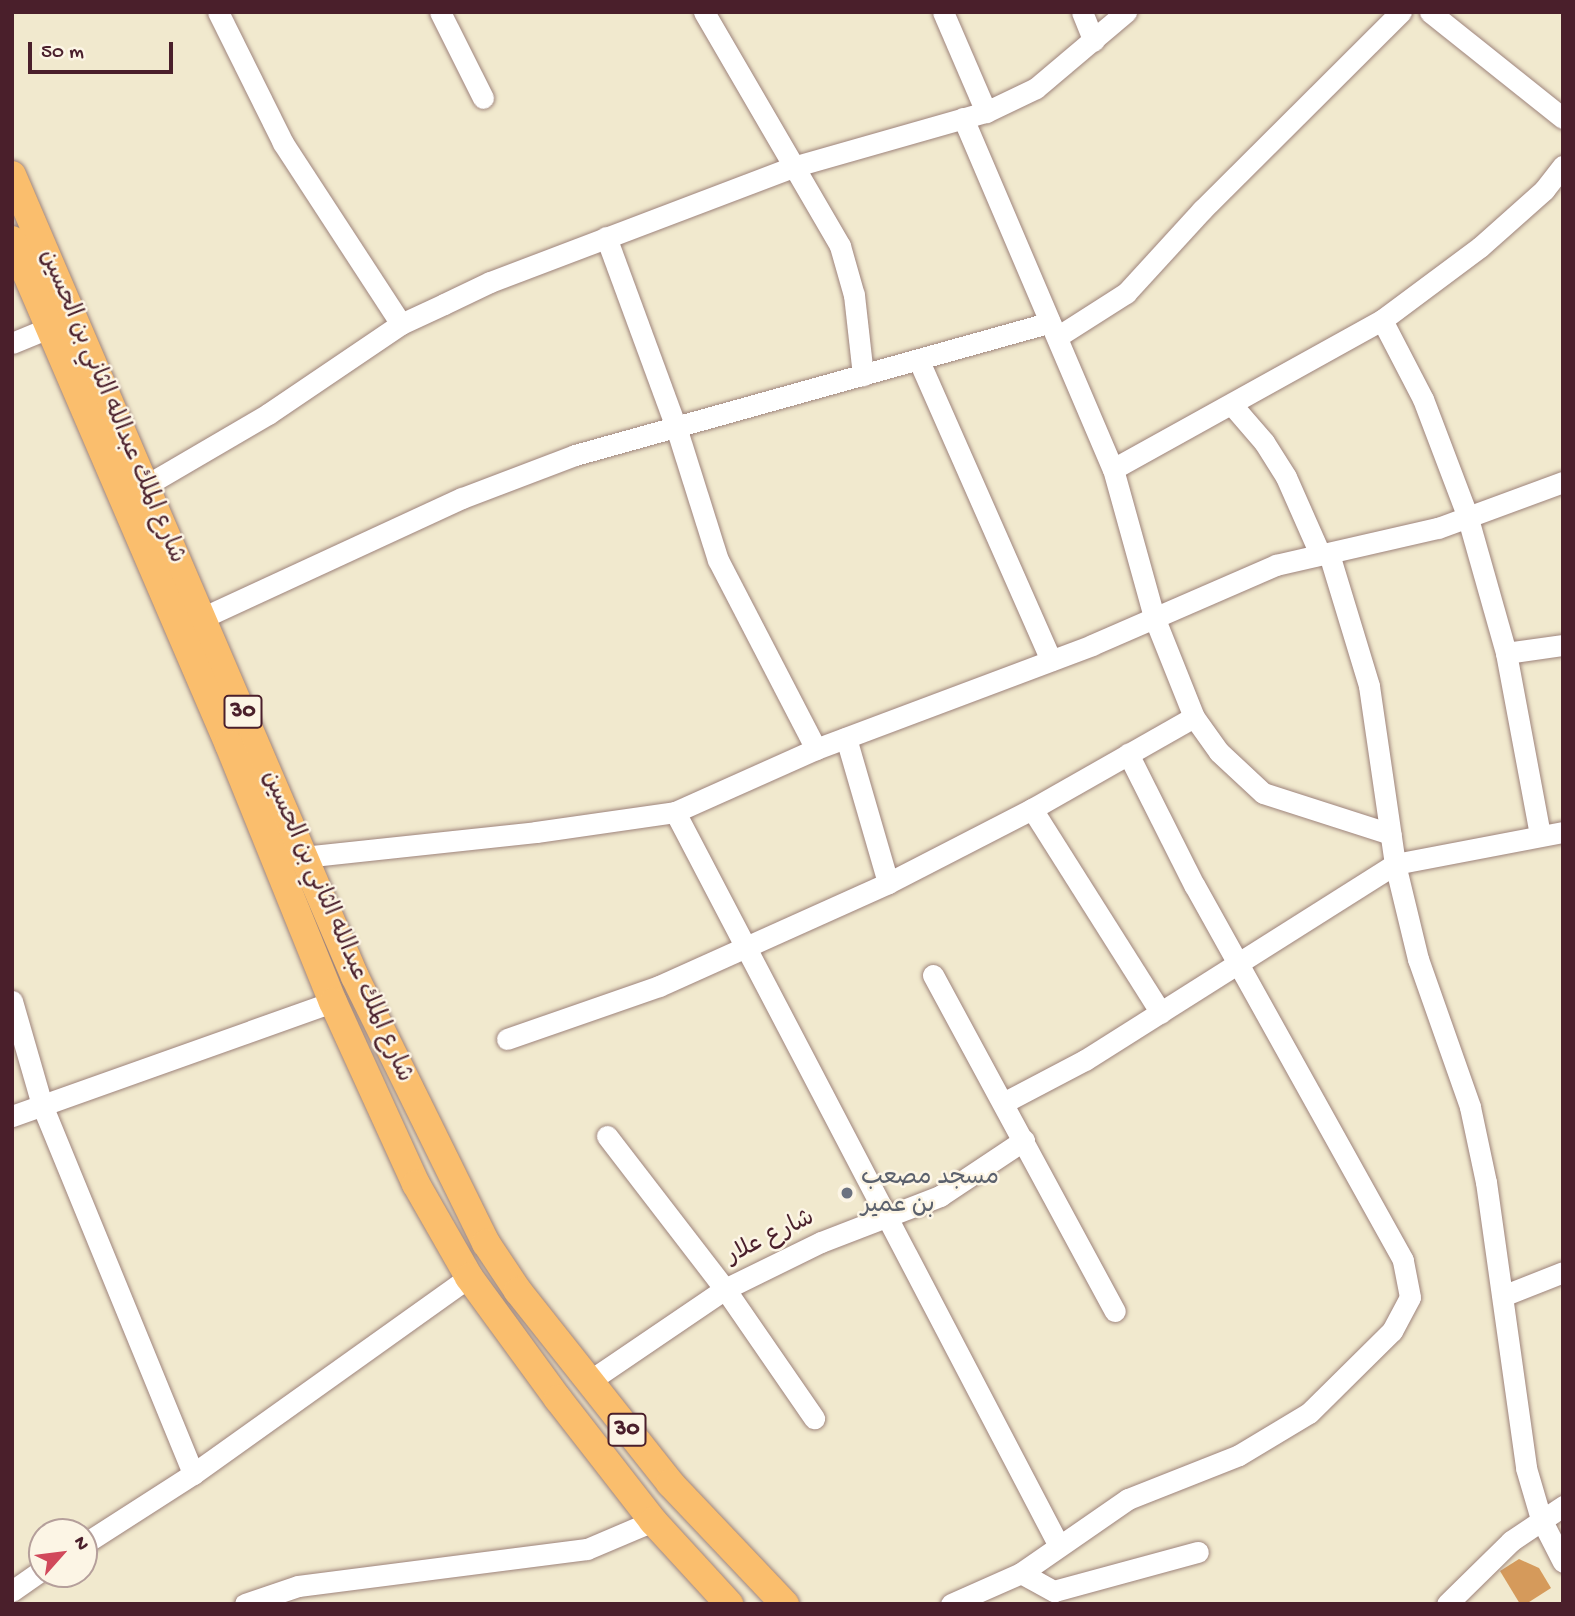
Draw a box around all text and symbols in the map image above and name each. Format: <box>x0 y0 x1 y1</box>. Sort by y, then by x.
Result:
scale bar <box>32 28 177 72</box>
text: 50 m <box>41 41 84 66</box>
street label: شارع الملك عبدالله الثاني بن الحسين <box>32 246 190 568</box>
road number: 30 <box>222 692 264 732</box>
street label: شارع الملك عبدالله الثاني بن الحسين <box>254 767 418 1087</box>
place label: مسجد مصعب بن عمير <box>861 1165 999 1221</box>
marker: مسجد مصعب بن عمير <box>839 1185 855 1201</box>
street label: شارع علار <box>722 1204 820 1272</box>
road number: 30 <box>606 1410 648 1450</box>
north arrow <box>28 1518 98 1588</box>
text: N <box>67 1533 93 1555</box>

